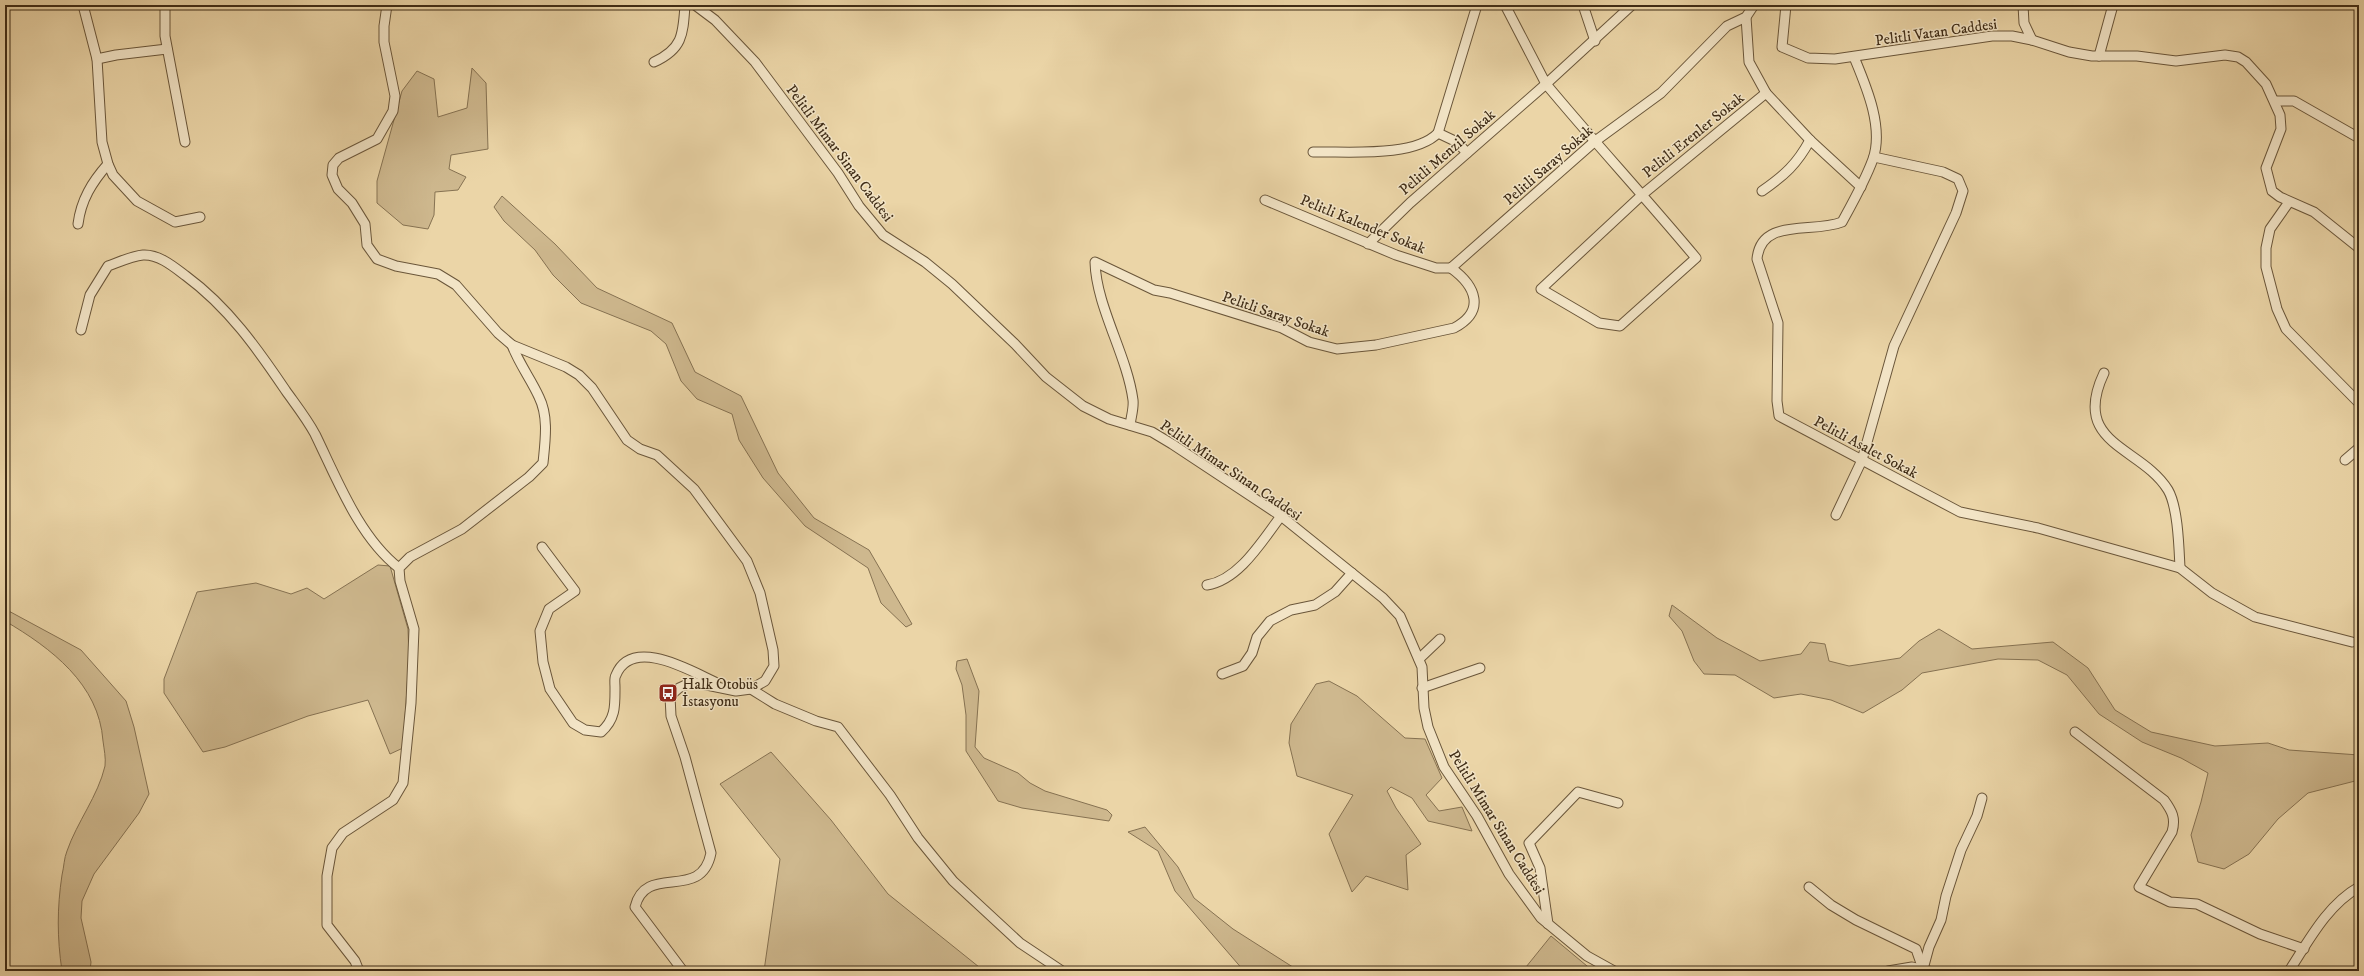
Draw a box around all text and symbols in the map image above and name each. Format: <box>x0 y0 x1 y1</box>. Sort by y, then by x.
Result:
street label: Pelitli Vatan Caddesi <box>1874 15 1998 50</box>
street label: Pelitli Mimar Sinan Caddesi <box>782 81 897 226</box>
street label: Pelitli Erenler Sokak <box>1639 88 1748 182</box>
street label: Pelitli Menzil Sokak <box>1395 105 1500 199</box>
street label: Pelitli Saray Sokak <box>1500 121 1597 209</box>
street label: Pelitli Kalender Sokak <box>1297 191 1429 259</box>
street label: Pelitli Saray Sokak <box>1220 287 1333 342</box>
street label: Pelitli Asalet Sokak <box>1810 412 1922 483</box>
street label: Pelitli Mimar Sinan Caddesi <box>1156 416 1305 525</box>
place label: Halk Otobüs İstasyonu <box>682 675 758 711</box>
bus stop icon: Halk Otobüs İstasyonu <box>657 682 679 704</box>
street label: Pelitli Mimar Sinan Caddesi <box>1444 746 1549 898</box>

